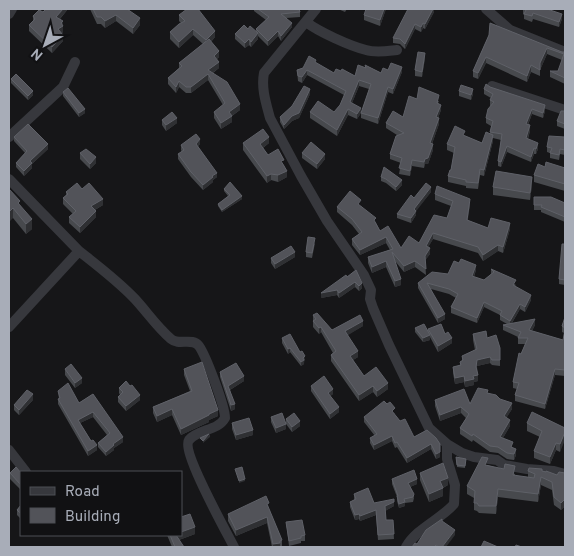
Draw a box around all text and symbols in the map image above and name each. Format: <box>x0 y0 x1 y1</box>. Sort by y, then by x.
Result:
north arrow <box>20 20 70 70</box>
text: N <box>28 44 47 64</box>
legend <box>20 471 182 536</box>
text: Road <box>65 483 100 502</box>
text: Building <box>65 508 120 527</box>

